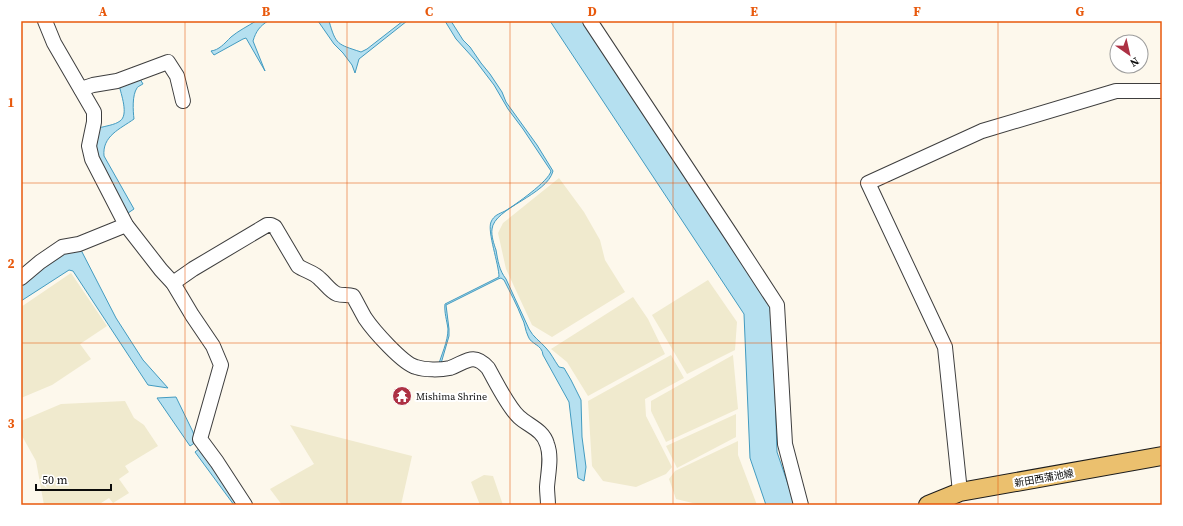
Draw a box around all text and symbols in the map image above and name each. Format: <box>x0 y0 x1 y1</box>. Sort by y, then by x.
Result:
text: A <box>99 3 108 20</box>
text: B <box>262 3 271 20</box>
text: C <box>425 3 433 20</box>
text: D <box>587 3 597 20</box>
text: E <box>750 3 758 20</box>
text: F <box>913 3 921 20</box>
text: G <box>1076 3 1085 20</box>
north arrow <box>1109 34 1149 74</box>
text: N <box>1127 53 1142 70</box>
text: 1 <box>7 94 15 111</box>
text: 2 <box>7 255 15 272</box>
temple icon: Mishima Shrine <box>391 385 413 407</box>
place label: Mishima Shrine <box>416 390 487 403</box>
text: 3 <box>7 415 15 432</box>
scale bar <box>36 466 111 492</box>
street label: 新田西蒲池線 <box>1013 466 1075 490</box>
text: 50 m <box>42 472 68 488</box>

